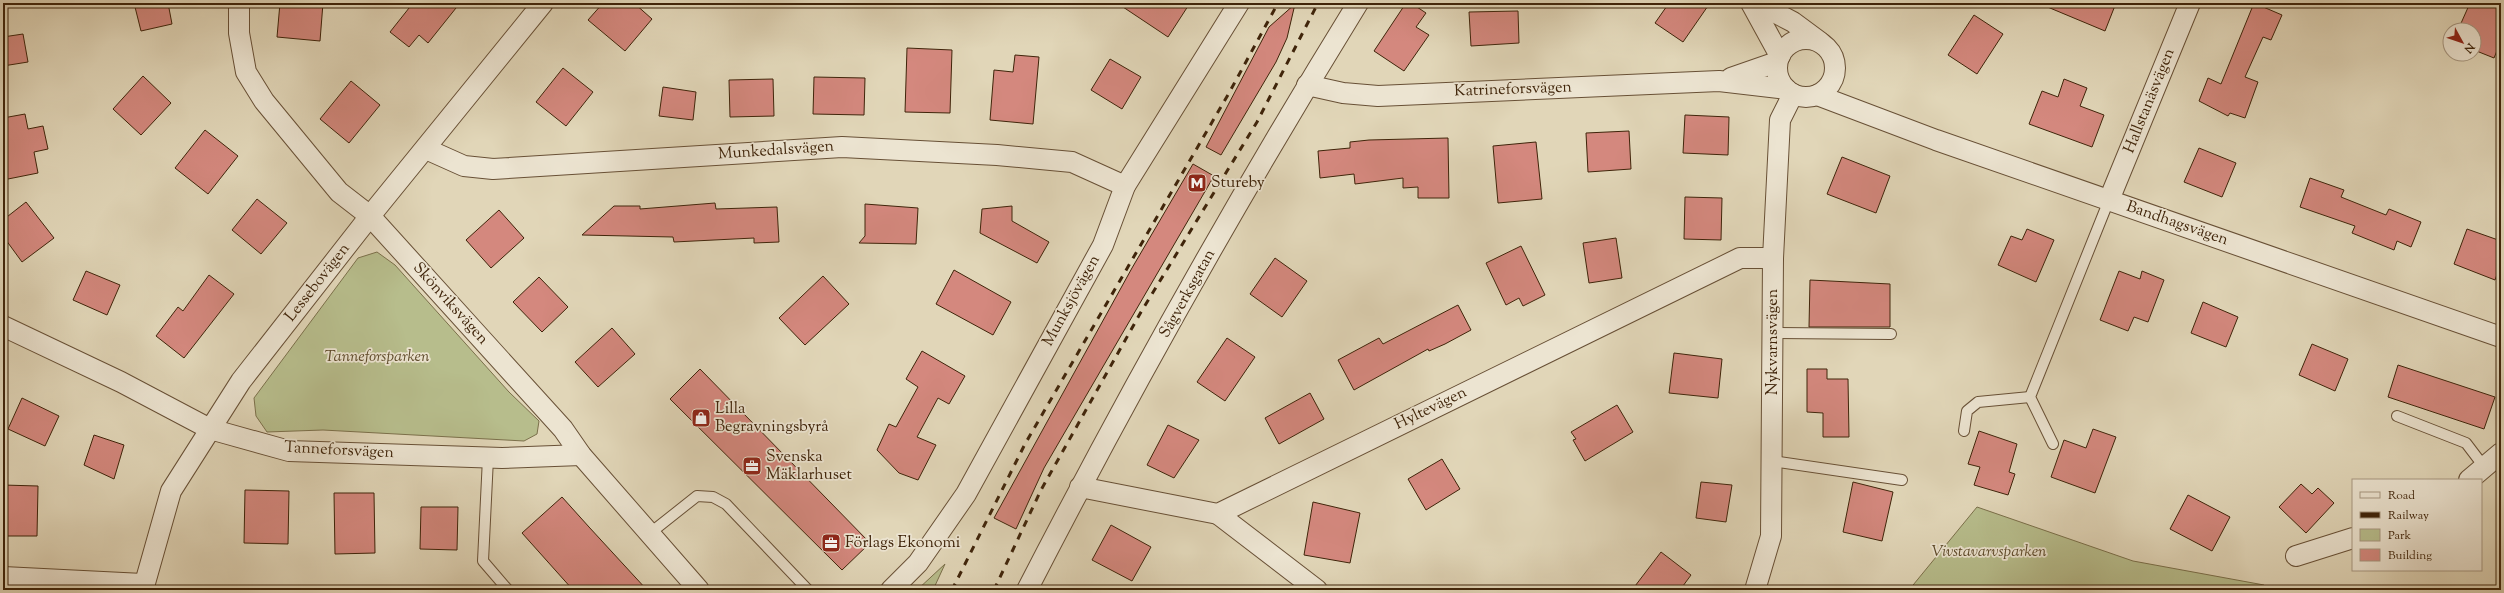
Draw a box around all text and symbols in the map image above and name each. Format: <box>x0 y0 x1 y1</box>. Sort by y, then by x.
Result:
north arrow <box>2442 22 2482 62</box>
text: N <box>2460 39 2478 56</box>
street label: Hallstanäsvägen <box>2118 45 2182 157</box>
street label: Katrineforsvägen <box>1454 76 1573 104</box>
street label: Munkedalsvägen <box>717 135 835 167</box>
metro station icon: Stureby <box>1186 172 1208 194</box>
place label: Stureby <box>1211 172 1265 195</box>
street label: Bandhagsvägen <box>2123 196 2232 252</box>
street label: Lessebovägen <box>280 238 356 327</box>
street label: Sågverksgatan <box>1154 245 1222 342</box>
street label: Munksjövägen <box>1037 251 1107 351</box>
street label: Skönviksvägen <box>407 258 494 351</box>
street label: Nykvarnsvägen <box>1762 288 1785 395</box>
park label: Tanneforsparken <box>325 346 430 369</box>
street label: Hyltevägen <box>1391 381 1471 436</box>
place label: Lilla Begravningsbyrå <box>715 398 829 439</box>
shop icon: Lilla Begravningsbyrå <box>690 407 712 429</box>
street label: Tanneforsvägen <box>284 437 395 465</box>
place label: Svenska Mäklarhuset <box>766 446 852 487</box>
office icon: Svenska Mäklarhuset <box>741 455 763 477</box>
legend <box>2352 479 2482 571</box>
text: Road <box>2388 487 2415 505</box>
text: Railway <box>2388 507 2429 525</box>
text: Park <box>2388 527 2411 545</box>
office icon: Förlags Ekonomi <box>820 532 842 554</box>
place label: Förlags Ekonomi <box>845 532 961 555</box>
park label: Vivstavarvsparken <box>1931 541 2047 564</box>
text: Building <box>2388 547 2432 565</box>

